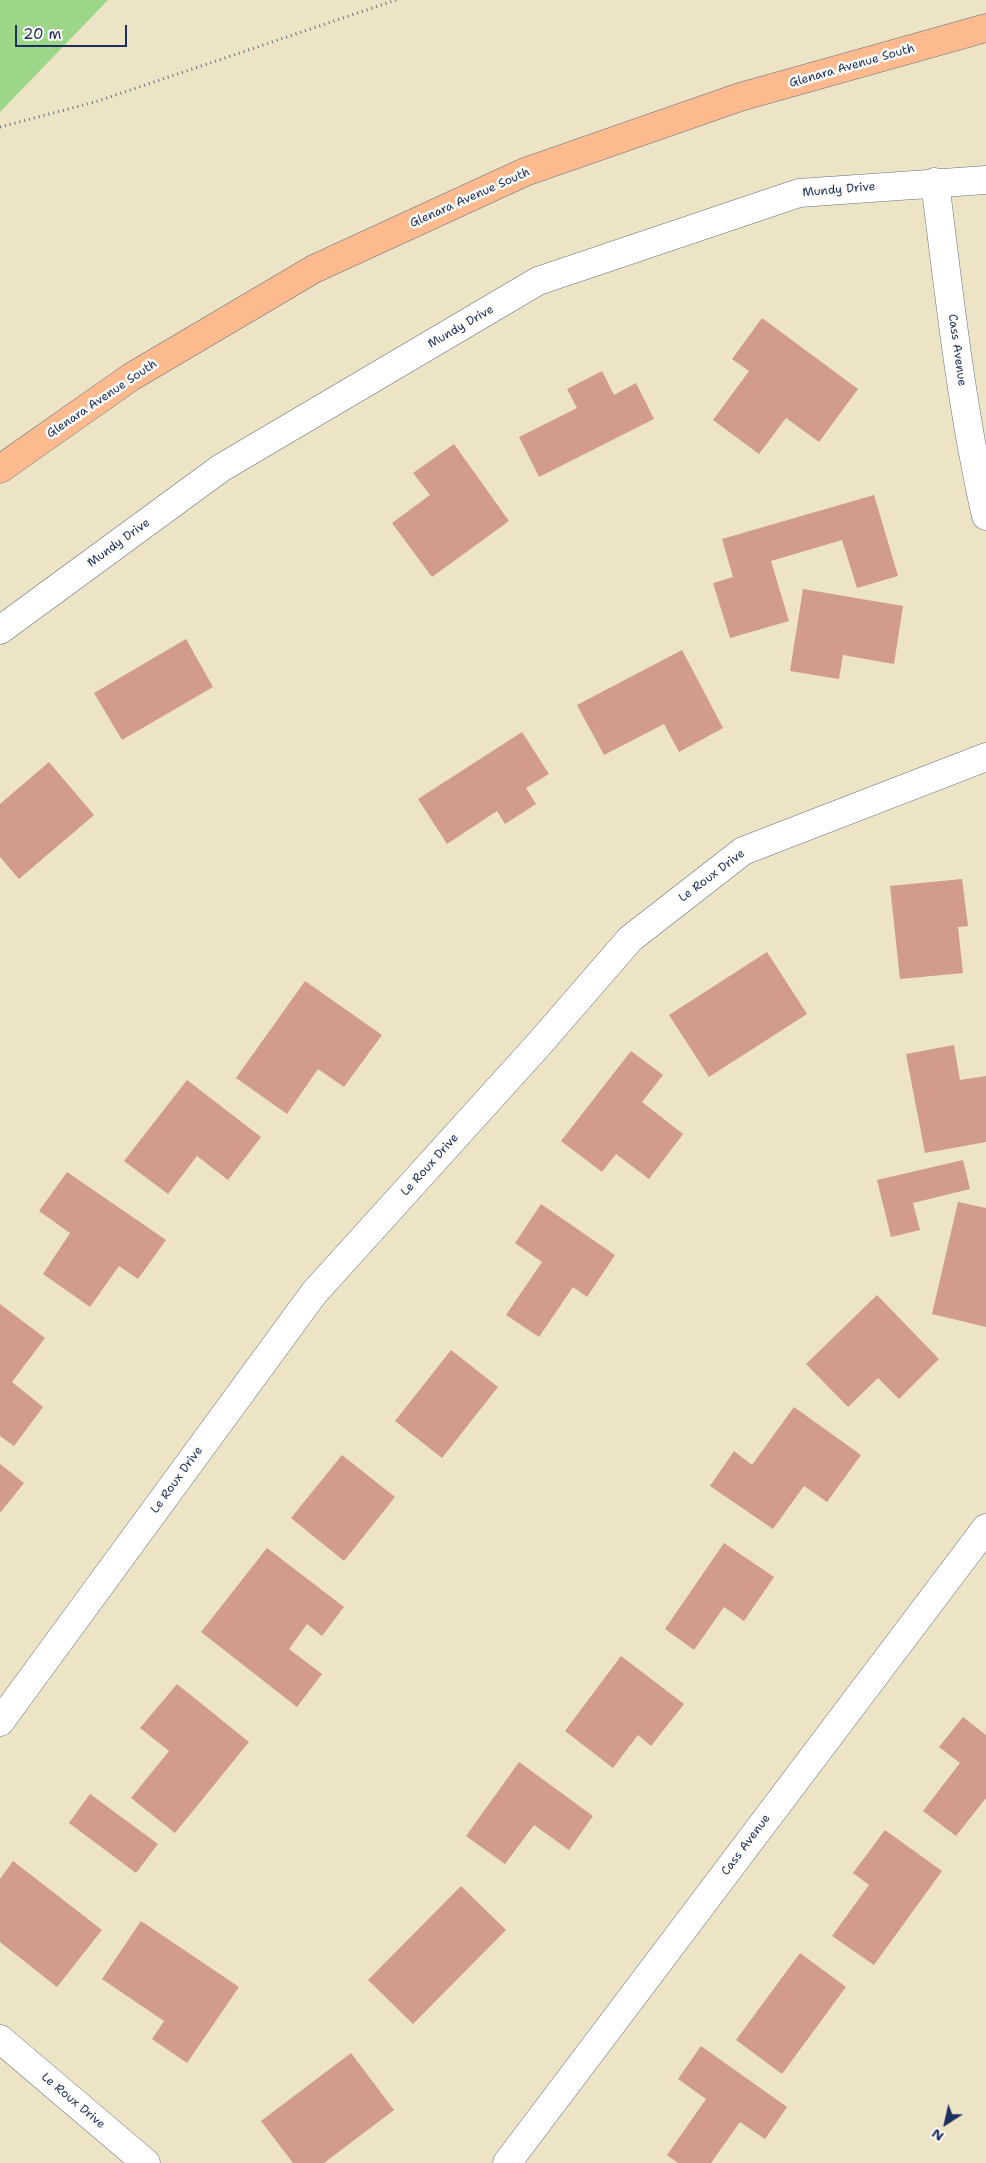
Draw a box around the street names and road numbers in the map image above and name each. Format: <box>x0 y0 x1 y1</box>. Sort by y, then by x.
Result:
street label: Glenara Avenue South <box>788 41 916 91</box>
street label: Glenara Avenue South <box>408 165 532 231</box>
street label: Mundy Drive <box>802 180 876 200</box>
street label: Mundy Drive <box>426 302 496 352</box>
street label: Cass Avenue <box>945 313 969 387</box>
street label: Glenara Avenue South <box>44 357 160 441</box>
street label: Mundy Drive <box>85 516 153 570</box>
street label: Le Roux Drive <box>676 846 748 906</box>
street label: Le Roux Drive <box>398 1131 462 1199</box>
street label: Le Roux Drive <box>148 1444 206 1516</box>
street label: Cass Avenue <box>718 1812 774 1878</box>
street label: Le Roux Drive <box>38 2070 108 2132</box>

